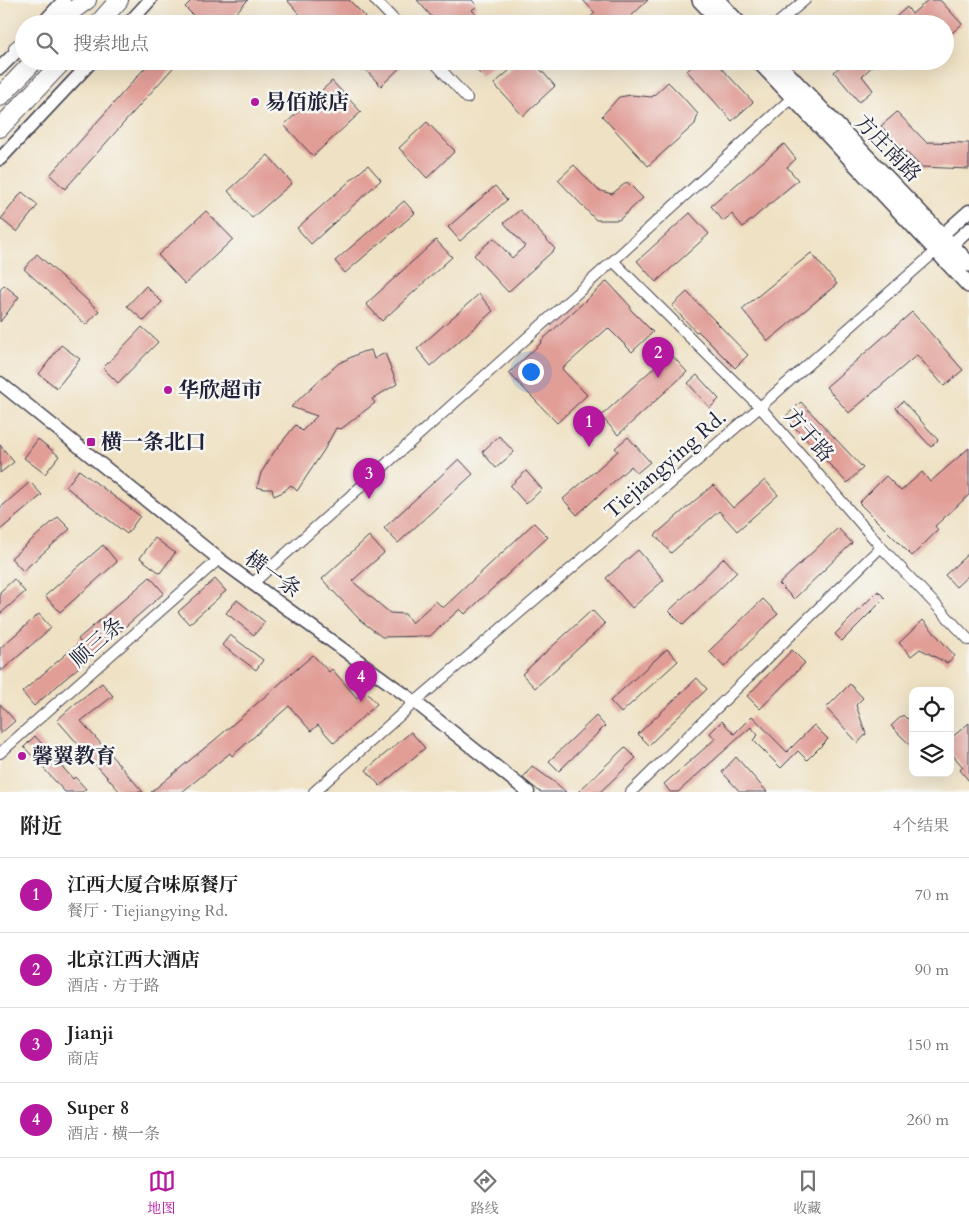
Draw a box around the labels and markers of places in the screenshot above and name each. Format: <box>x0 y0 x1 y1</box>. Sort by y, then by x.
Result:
place label: 易佰旅店 <box>265 88 349 117</box>
marker: 易佰旅店 <box>249 96 261 108</box>
pin: 2 <box>642 337 674 378</box>
place label: 华欣超市 <box>178 376 262 405</box>
marker: 华欣超市 <box>162 384 174 396</box>
pin: 1 <box>573 406 605 447</box>
place label: 横一条北口 <box>101 428 206 457</box>
marker: 横一条北口 <box>85 436 97 448</box>
pin: 3 <box>353 458 385 499</box>
pin: 4 <box>345 661 377 702</box>
place label: 馨翼教育 <box>32 742 116 771</box>
marker: 馨翼教育 <box>16 750 28 762</box>

